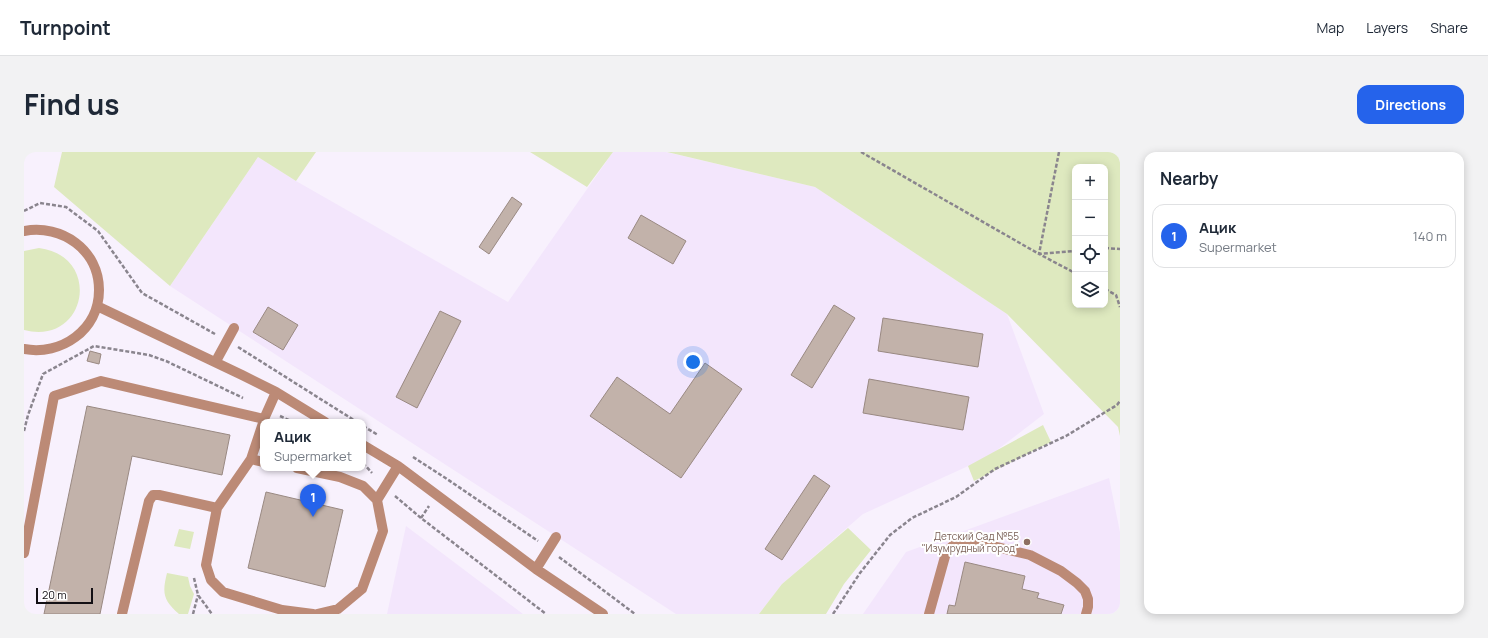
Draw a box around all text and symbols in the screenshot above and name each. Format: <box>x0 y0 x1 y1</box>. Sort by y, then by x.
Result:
text: Turnpoint <box>20 15 111 41</box>
text: Map <box>1316 18 1344 37</box>
text: Layers <box>1366 18 1408 37</box>
text: Share <box>1430 18 1468 37</box>
text: Find us <box>24 85 119 123</box>
button: Directions <box>1357 85 1464 124</box>
map controls <box>1072 164 1108 308</box>
button: + <box>1072 164 1108 200</box>
text: Nearby <box>1160 167 1218 190</box>
button: − <box>1072 200 1108 236</box>
text: Ацик <box>1199 217 1236 238</box>
text: 1 <box>1171 227 1177 245</box>
text: 140 m <box>1413 227 1447 245</box>
button: locate <box>1072 236 1108 272</box>
text: Supermarket <box>1199 238 1277 256</box>
button: layers <box>1072 272 1108 308</box>
your location <box>683 352 703 372</box>
popup <box>260 419 366 471</box>
text: Ацик <box>274 426 311 447</box>
text: Supermarket <box>274 447 352 465</box>
pin: 1 <box>300 484 326 517</box>
place label: Детский Сад №55 "Изумрудный город" <box>922 529 1019 555</box>
marker: Детский Сад №55 "Изумрудный город" <box>1022 537 1032 547</box>
scale bar <box>36 586 93 605</box>
text: 20 m <box>42 587 67 602</box>

